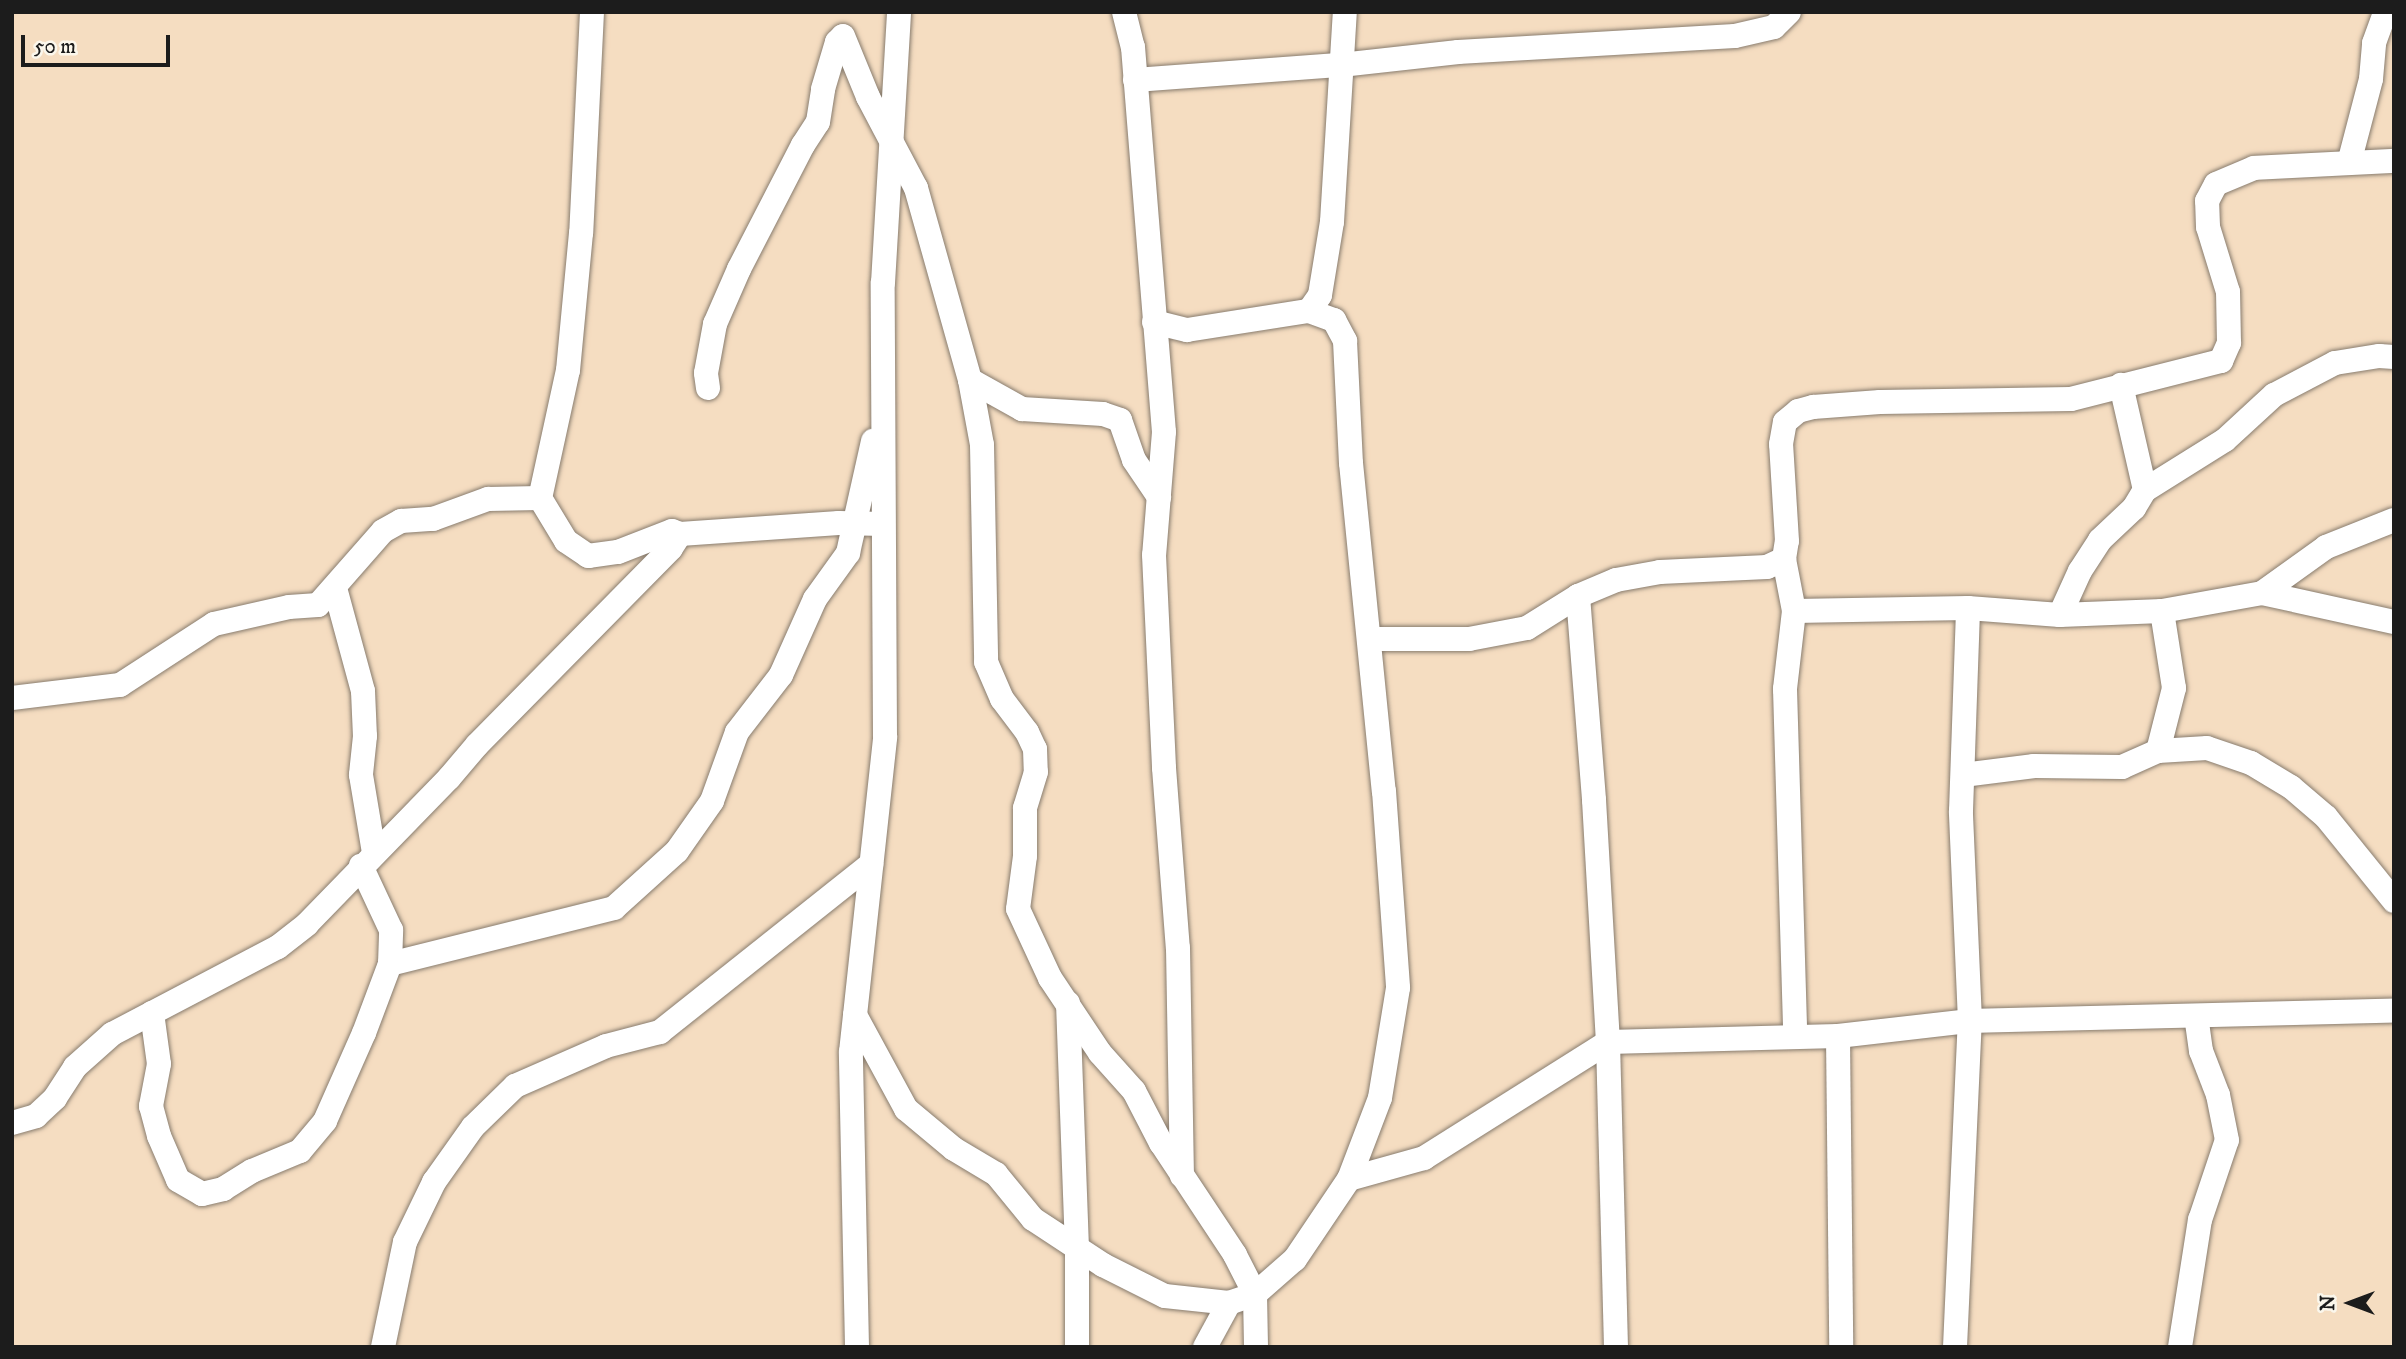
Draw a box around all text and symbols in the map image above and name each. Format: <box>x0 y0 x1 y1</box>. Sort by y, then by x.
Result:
scale bar <box>24 21 173 65</box>
text: 50 m <box>34 34 76 60</box>
north arrow <box>2315 1268 2385 1338</box>
text: N <box>2317 1295 2340 1311</box>

